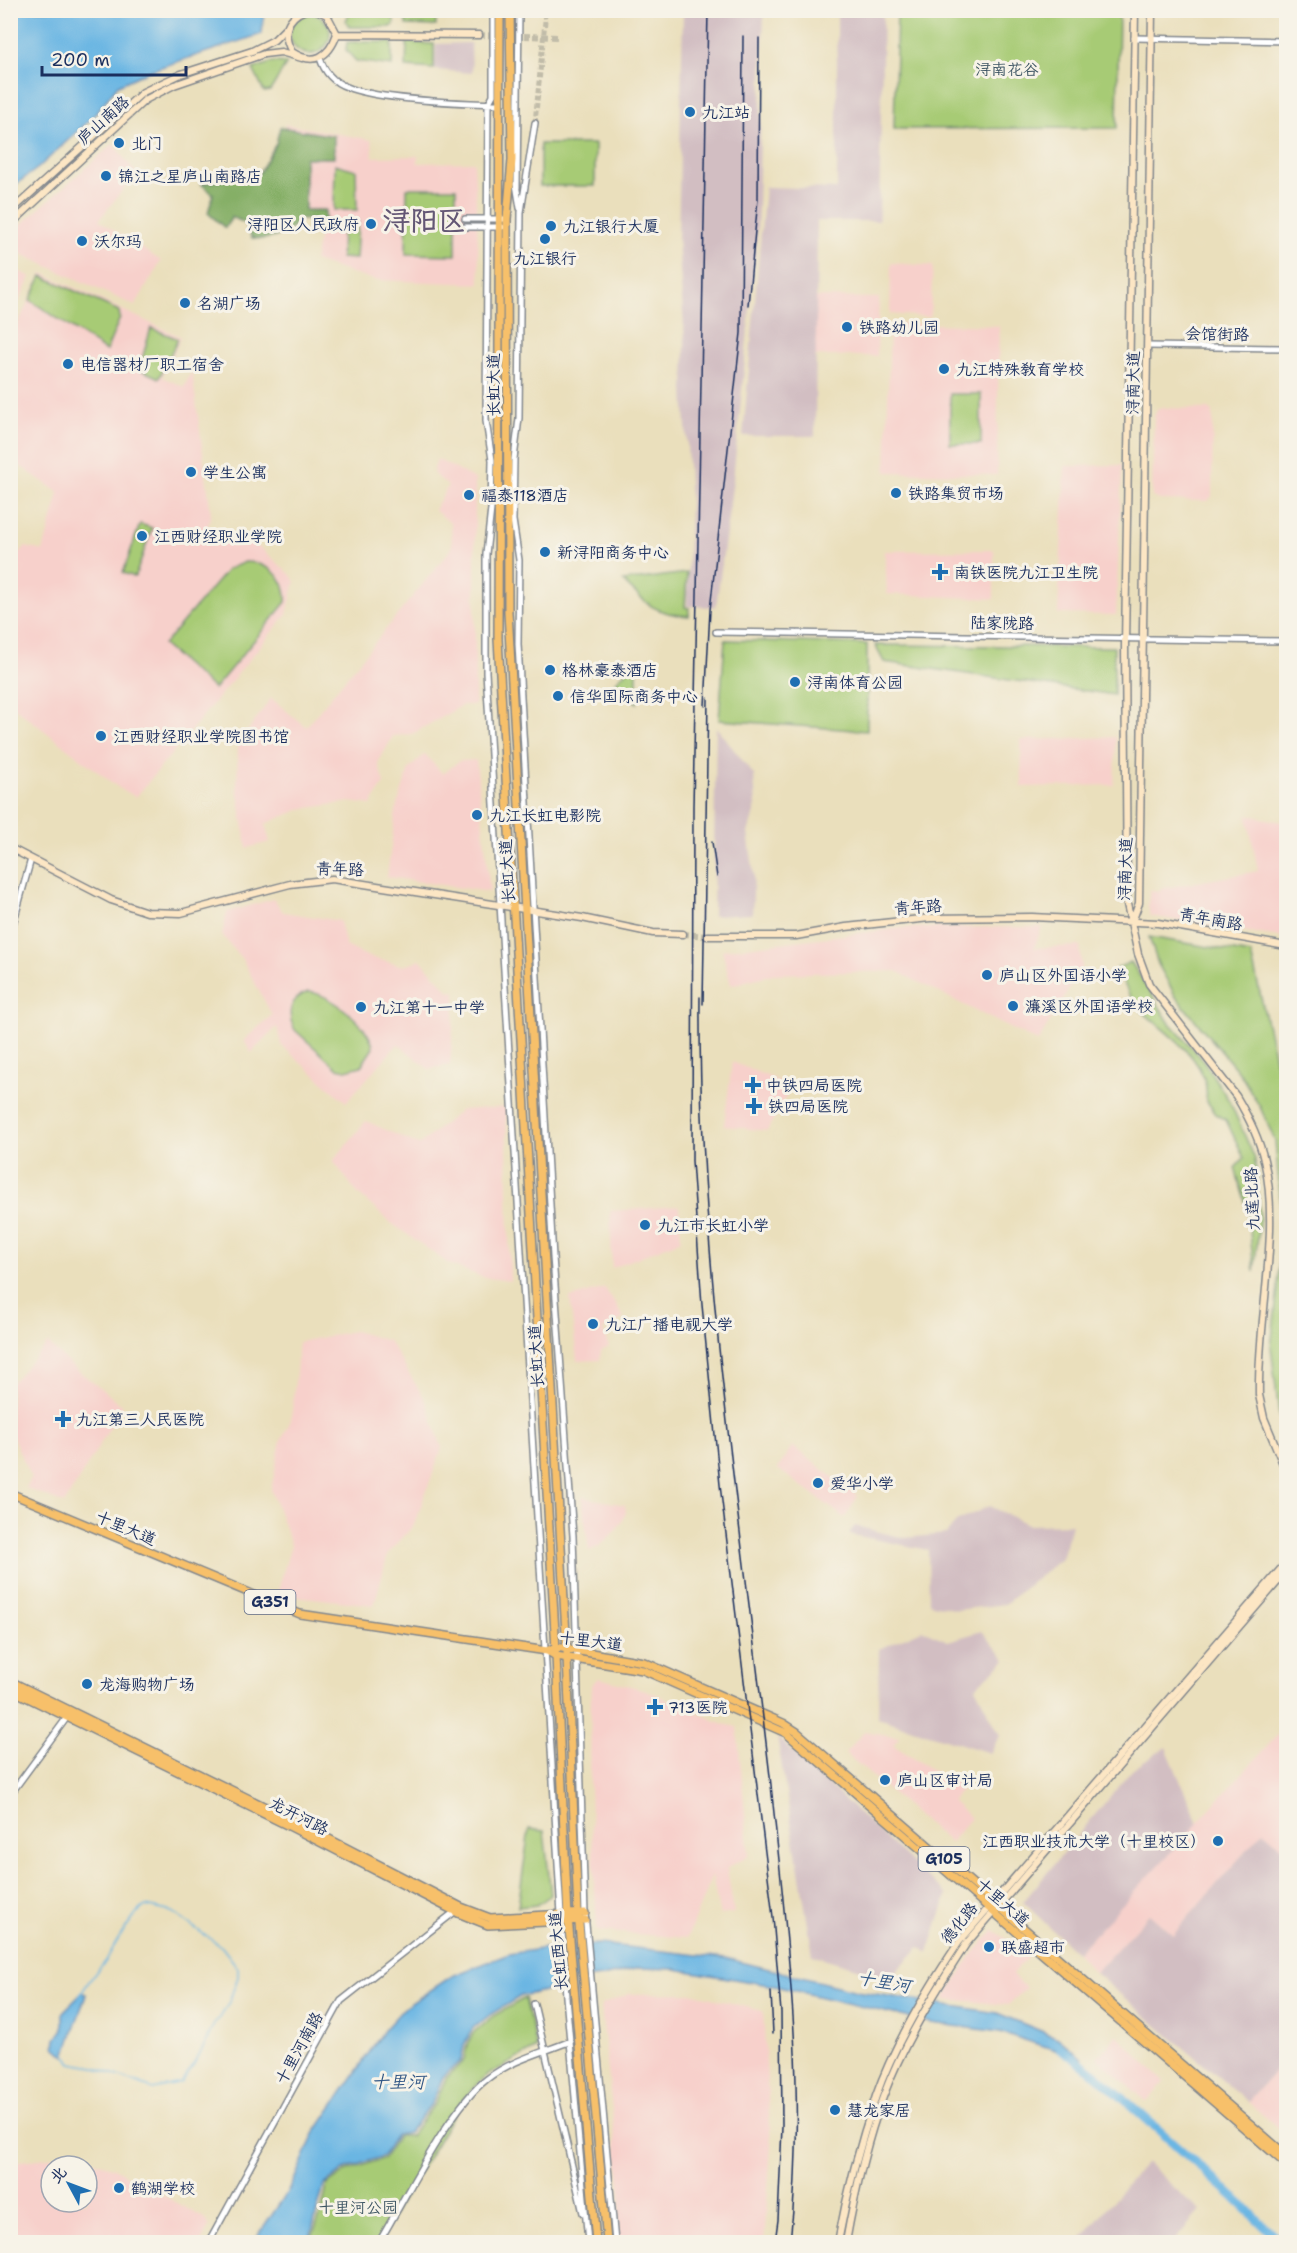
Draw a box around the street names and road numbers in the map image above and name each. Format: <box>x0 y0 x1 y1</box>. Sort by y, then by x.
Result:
street label: 庐山南路 <box>72 91 134 149</box>
street label: 会馆街路 <box>1185 323 1249 345</box>
street label: 浔南大道 <box>1122 351 1144 415</box>
street label: 长虹大道 <box>483 353 504 417</box>
street label: 陆家陇路 <box>970 612 1034 634</box>
street label: 浔南大道 <box>1113 837 1137 901</box>
street label: 长虹大道 <box>495 838 519 904</box>
street label: 青年路 <box>316 858 364 880</box>
street label: 青年路 <box>893 895 943 919</box>
street label: 青年南路 <box>1178 903 1244 935</box>
street label: 九莲北路 <box>1240 1166 1264 1232</box>
street label: 长虹大道 <box>524 1323 548 1389</box>
street label: 十里大道 <box>92 1506 160 1550</box>
road number: G351 <box>244 1590 296 1614</box>
street label: 十里大道 <box>558 1627 624 1655</box>
street label: 龙开河路 <box>266 1792 332 1840</box>
road number: G105 <box>918 1847 970 1871</box>
street label: 十里大道 <box>972 1873 1034 1931</box>
street label: 德化路 <box>936 1898 982 1948</box>
street label: 长虹西大道 <box>544 1910 572 1992</box>
street label: 十里河南路 <box>270 2008 328 2088</box>

